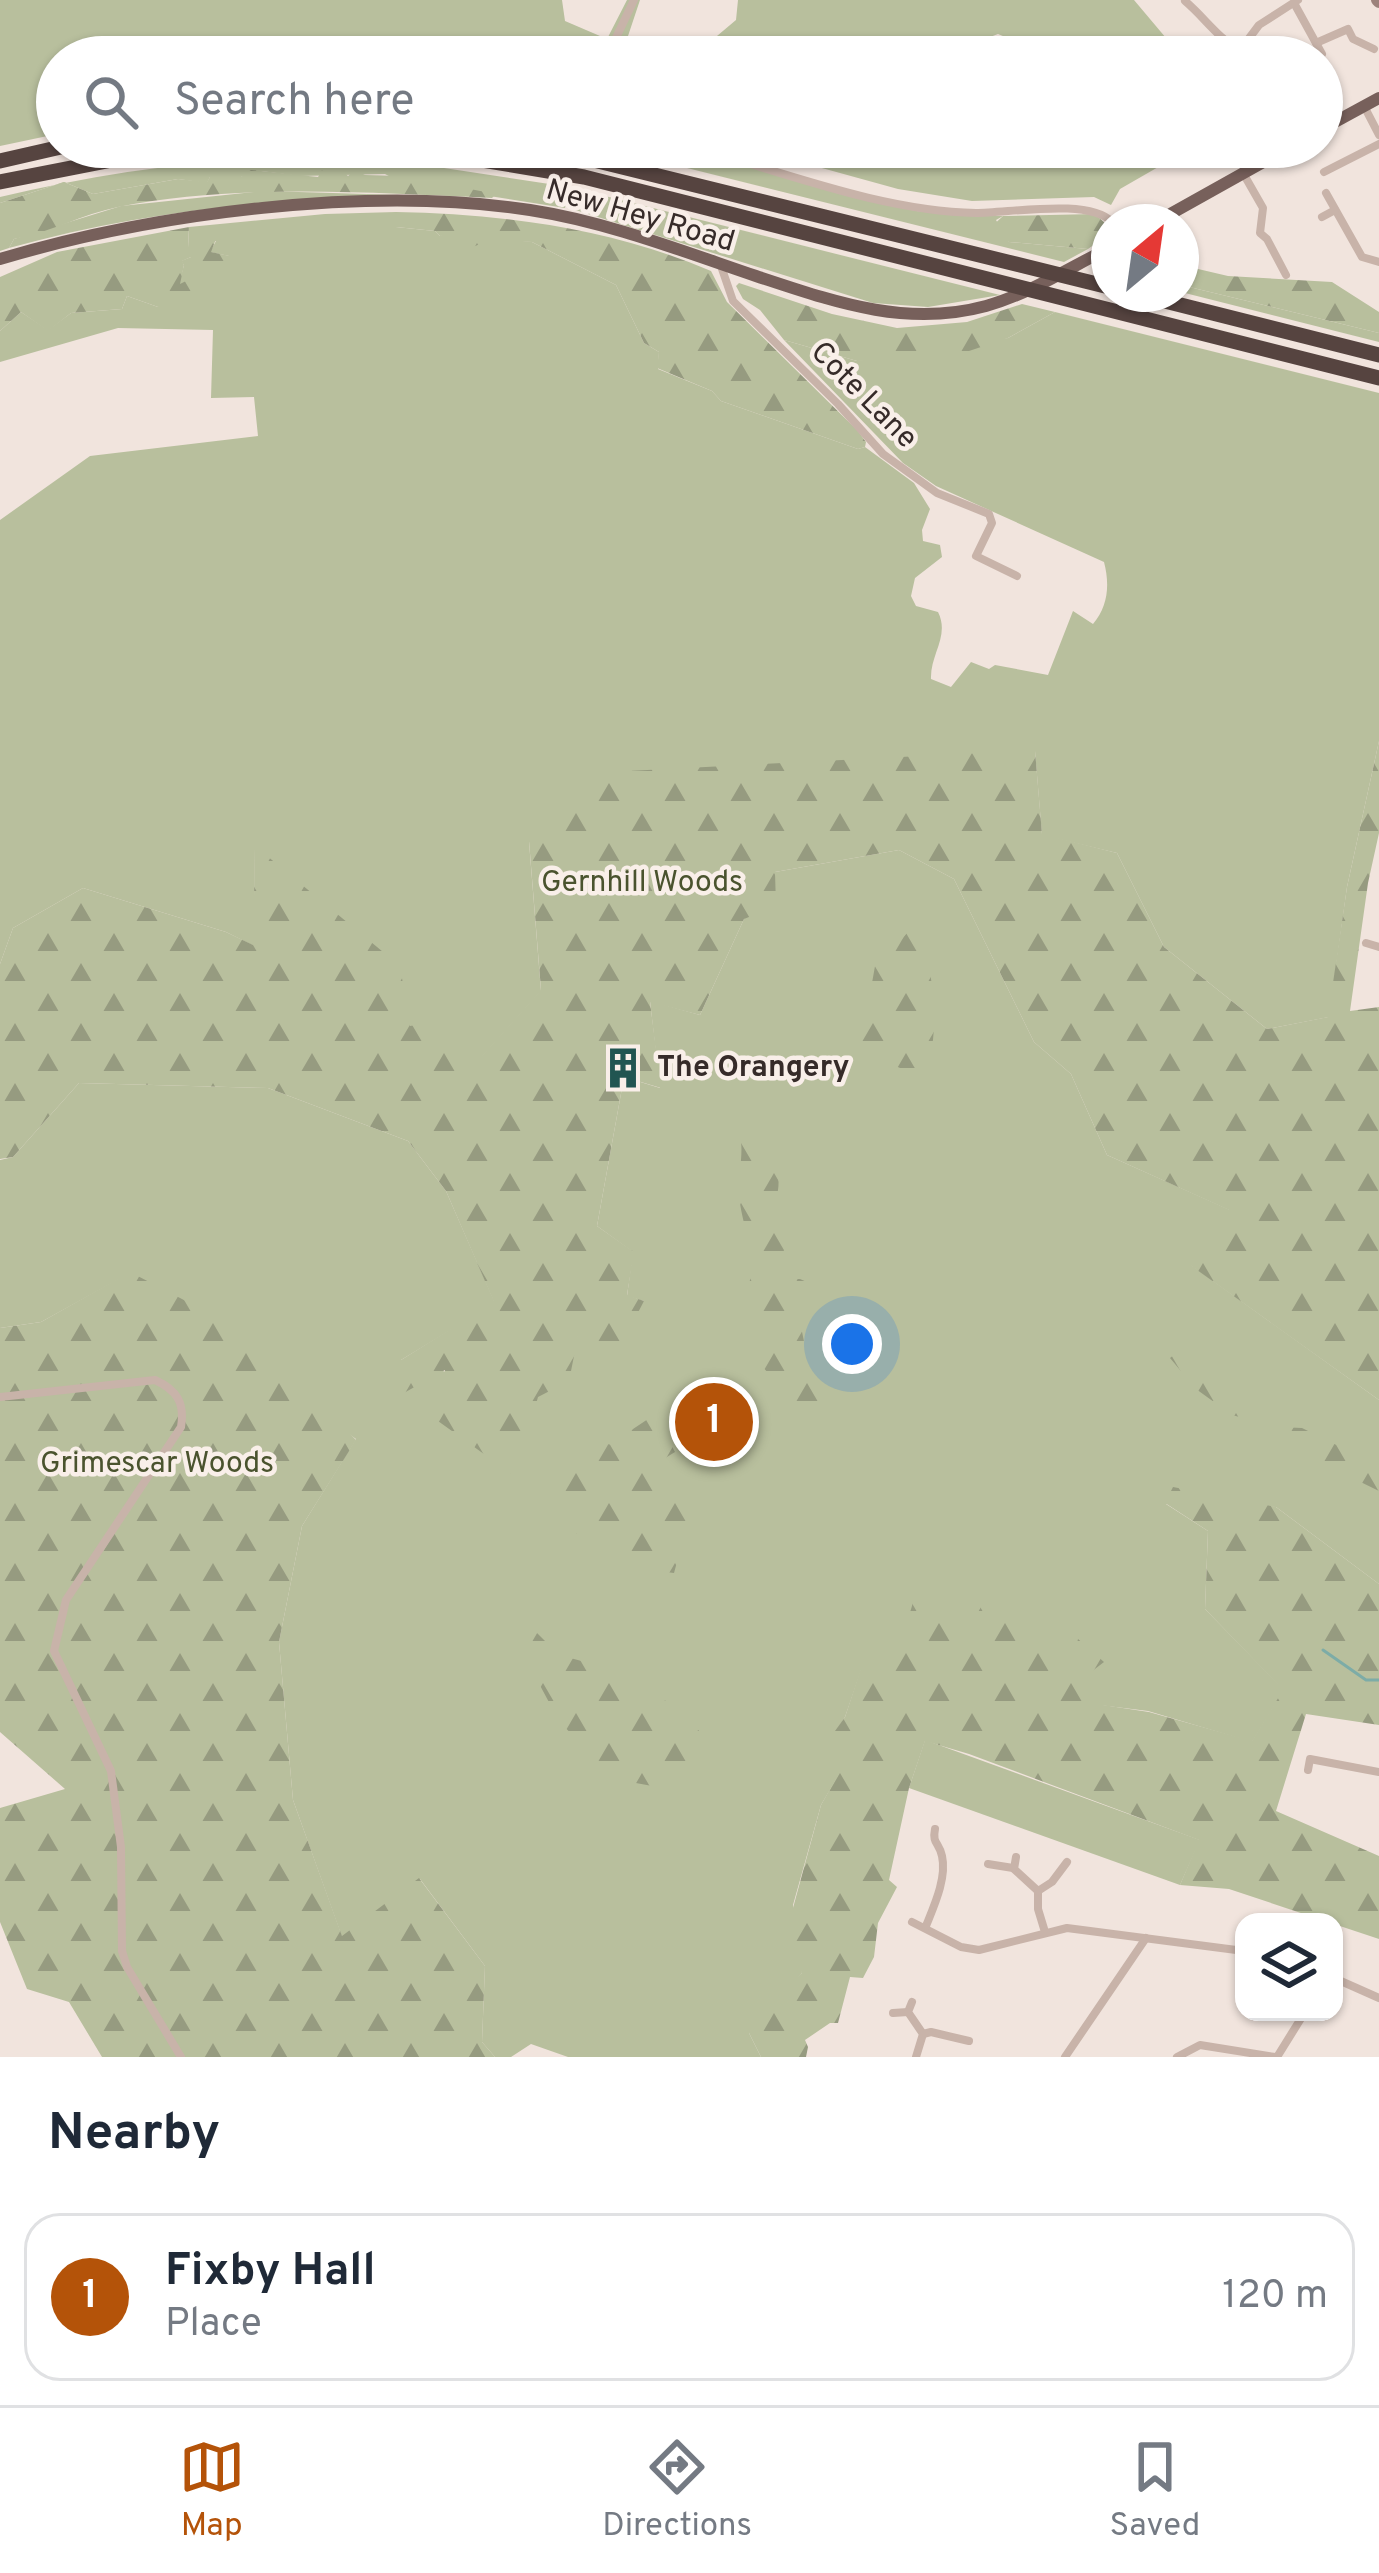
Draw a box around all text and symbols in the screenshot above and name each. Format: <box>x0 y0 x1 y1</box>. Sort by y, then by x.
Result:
search box <box>36 36 1343 168</box>
icon: search <box>78 69 144 135</box>
text: Search here <box>174 74 414 131</box>
street label: New Hey Road <box>541 172 739 262</box>
north arrow <box>1091 204 1199 312</box>
street label: Cote Lane <box>802 335 924 457</box>
park label: Gernhill Woods <box>541 865 743 902</box>
building icon: The Orangery <box>600 1045 646 1091</box>
place label: The Orangery <box>657 1050 849 1087</box>
your location <box>822 1314 882 1374</box>
pin: 1 <box>675 1377 753 1467</box>
park label: Grimescar Woods <box>40 1446 274 1483</box>
map controls <box>1235 1913 1343 2021</box>
button: layers <box>1235 1913 1343 2021</box>
text: Nearby <box>48 2103 220 2168</box>
text: Fixby Hall <box>165 2244 376 2301</box>
text: 1 <box>82 2273 98 2322</box>
text: 120 m <box>1222 2273 1328 2322</box>
text: Place <box>165 2301 262 2350</box>
tab: Map <box>179 2434 245 2548</box>
tab: Directions <box>602 2434 752 2548</box>
tab: Saved <box>1110 2434 1200 2548</box>

